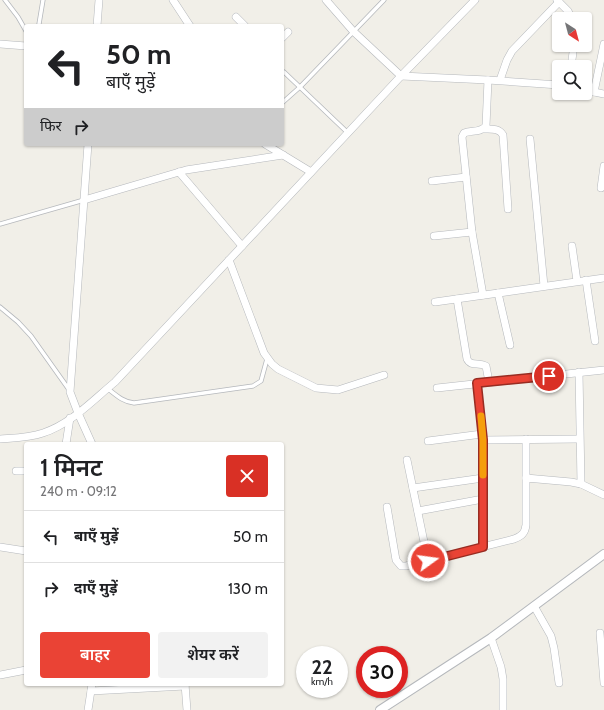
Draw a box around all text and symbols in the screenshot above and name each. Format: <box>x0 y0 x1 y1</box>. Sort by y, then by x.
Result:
north arrow <box>552 12 592 52</box>
map controls <box>552 12 592 100</box>
text: 50 m <box>106 37 171 71</box>
icon: left <box>40 40 92 92</box>
button: search <box>552 60 592 100</box>
text: बाएँ मुड़ें <box>106 71 155 93</box>
icon: right <box>70 116 92 138</box>
text: फिर <box>40 117 62 135</box>
pin <box>532 359 566 393</box>
icon: arrive <box>538 365 560 387</box>
text: 1 मिनट <box>40 453 103 482</box>
button: close <box>226 455 268 497</box>
text: 240 m · 09:12 <box>40 483 117 499</box>
icon: left <box>40 526 62 548</box>
text: बाएँ मुड़ें <box>74 527 119 545</box>
text: 50 m <box>233 528 268 546</box>
position arrow <box>407 540 449 582</box>
icon: right <box>40 578 62 600</box>
text: दाएँ मुड़ें <box>74 579 118 597</box>
text: 130 m <box>228 580 268 598</box>
button: बाहर <box>40 632 150 678</box>
button: शेयर करें <box>158 632 268 678</box>
speed limit sign: 30 <box>356 646 408 698</box>
text: 22 <box>311 655 333 679</box>
text: km/h <box>311 675 333 688</box>

